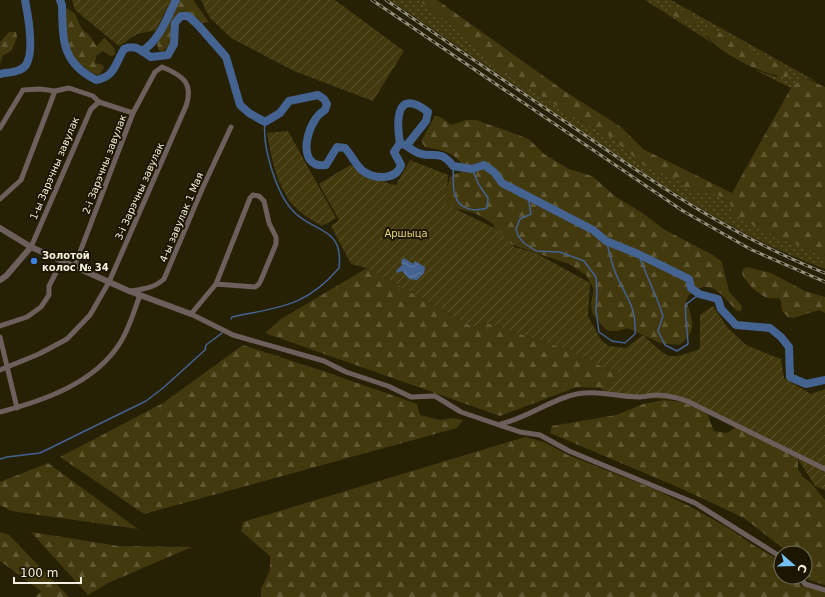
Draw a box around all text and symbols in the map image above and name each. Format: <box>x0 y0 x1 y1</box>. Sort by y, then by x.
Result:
street label: 2-і Зарэчны завулак <box>80 113 129 215</box>
street label: 1-ы Зарэчны завулак <box>28 115 81 221</box>
street label: 3-і Зарэчны завулак <box>113 141 166 242</box>
street label: 4-ы завулак 1 Мая <box>158 171 205 264</box>
park label: Аршыца <box>384 228 428 239</box>
place label: Золотой колос № 34 <box>42 250 109 273</box>
marker: Золотой колос № 34 <box>29 256 39 266</box>
north arrow <box>773 545 813 585</box>
scale bar <box>14 559 81 585</box>
text: С <box>794 562 809 574</box>
text: 100 m <box>20 566 58 580</box>

